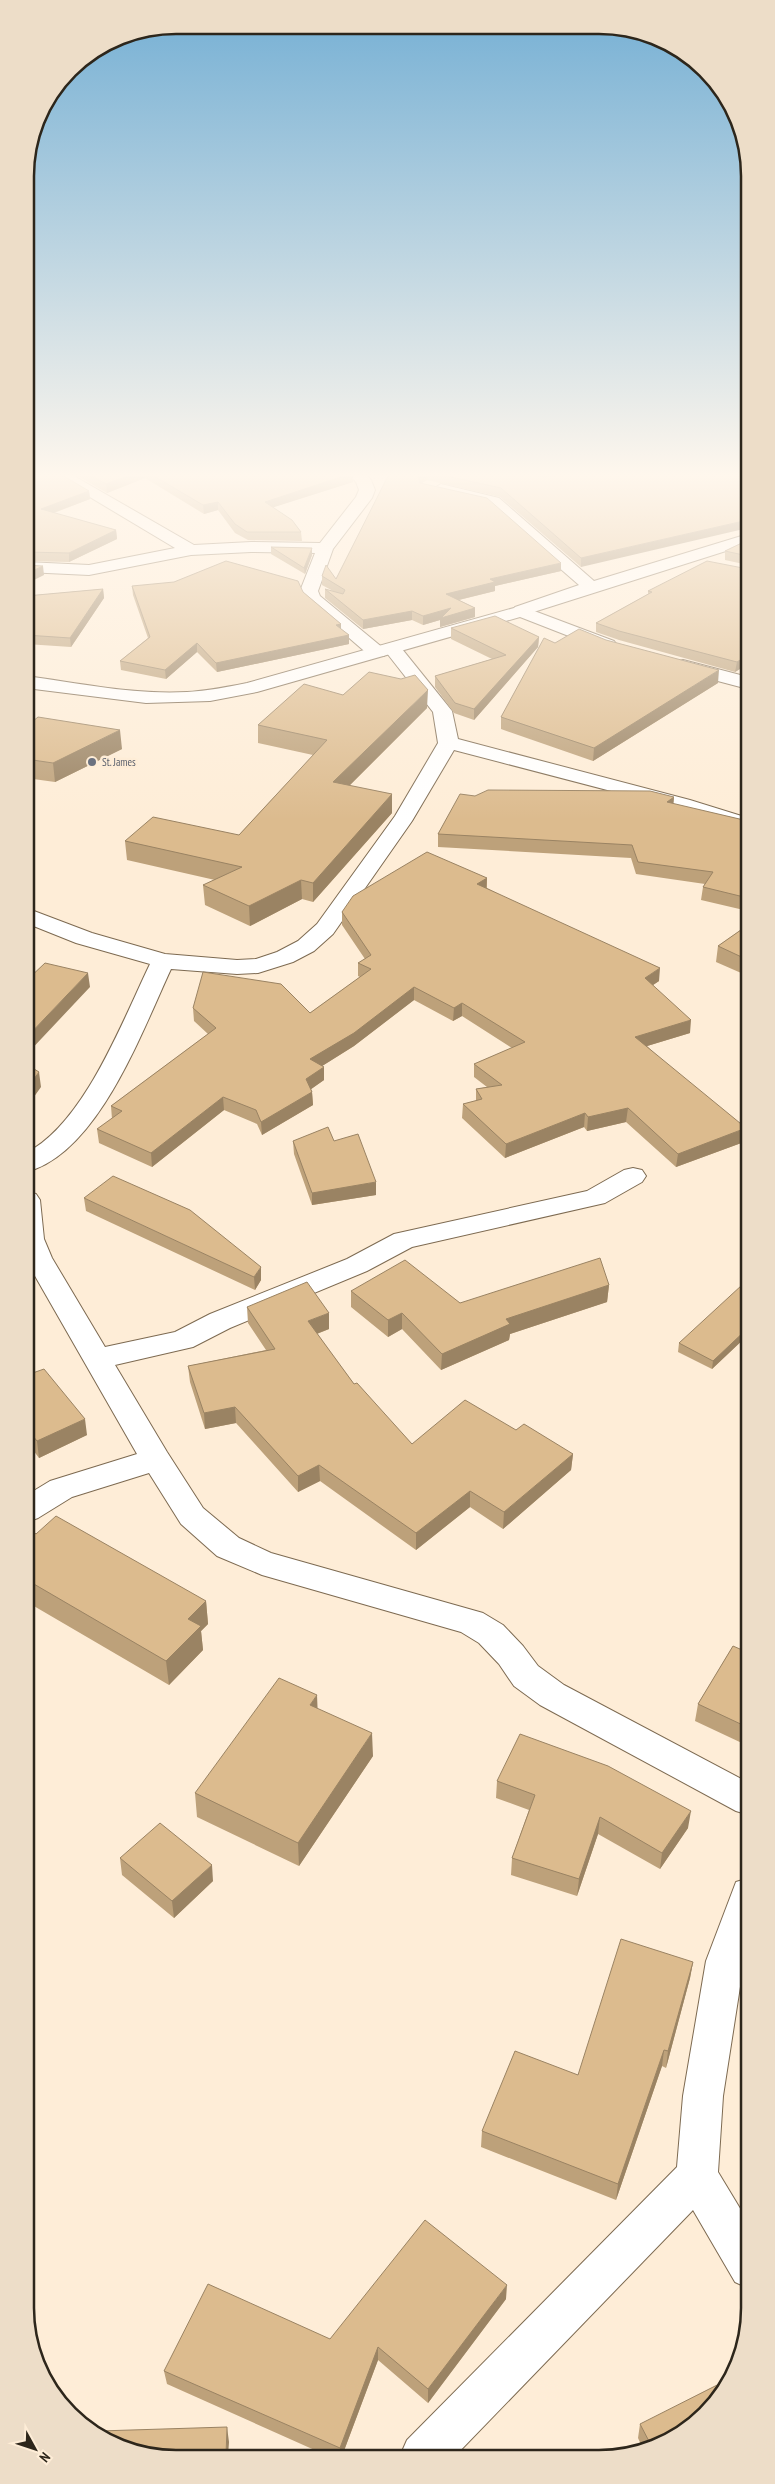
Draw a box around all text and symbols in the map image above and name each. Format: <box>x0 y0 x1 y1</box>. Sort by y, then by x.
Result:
place label: St. James <box>102 755 136 769</box>
marker: St. James <box>86 756 98 768</box>
north arrow <box>10 2424 60 2474</box>
text: N <box>36 2449 54 2466</box>

